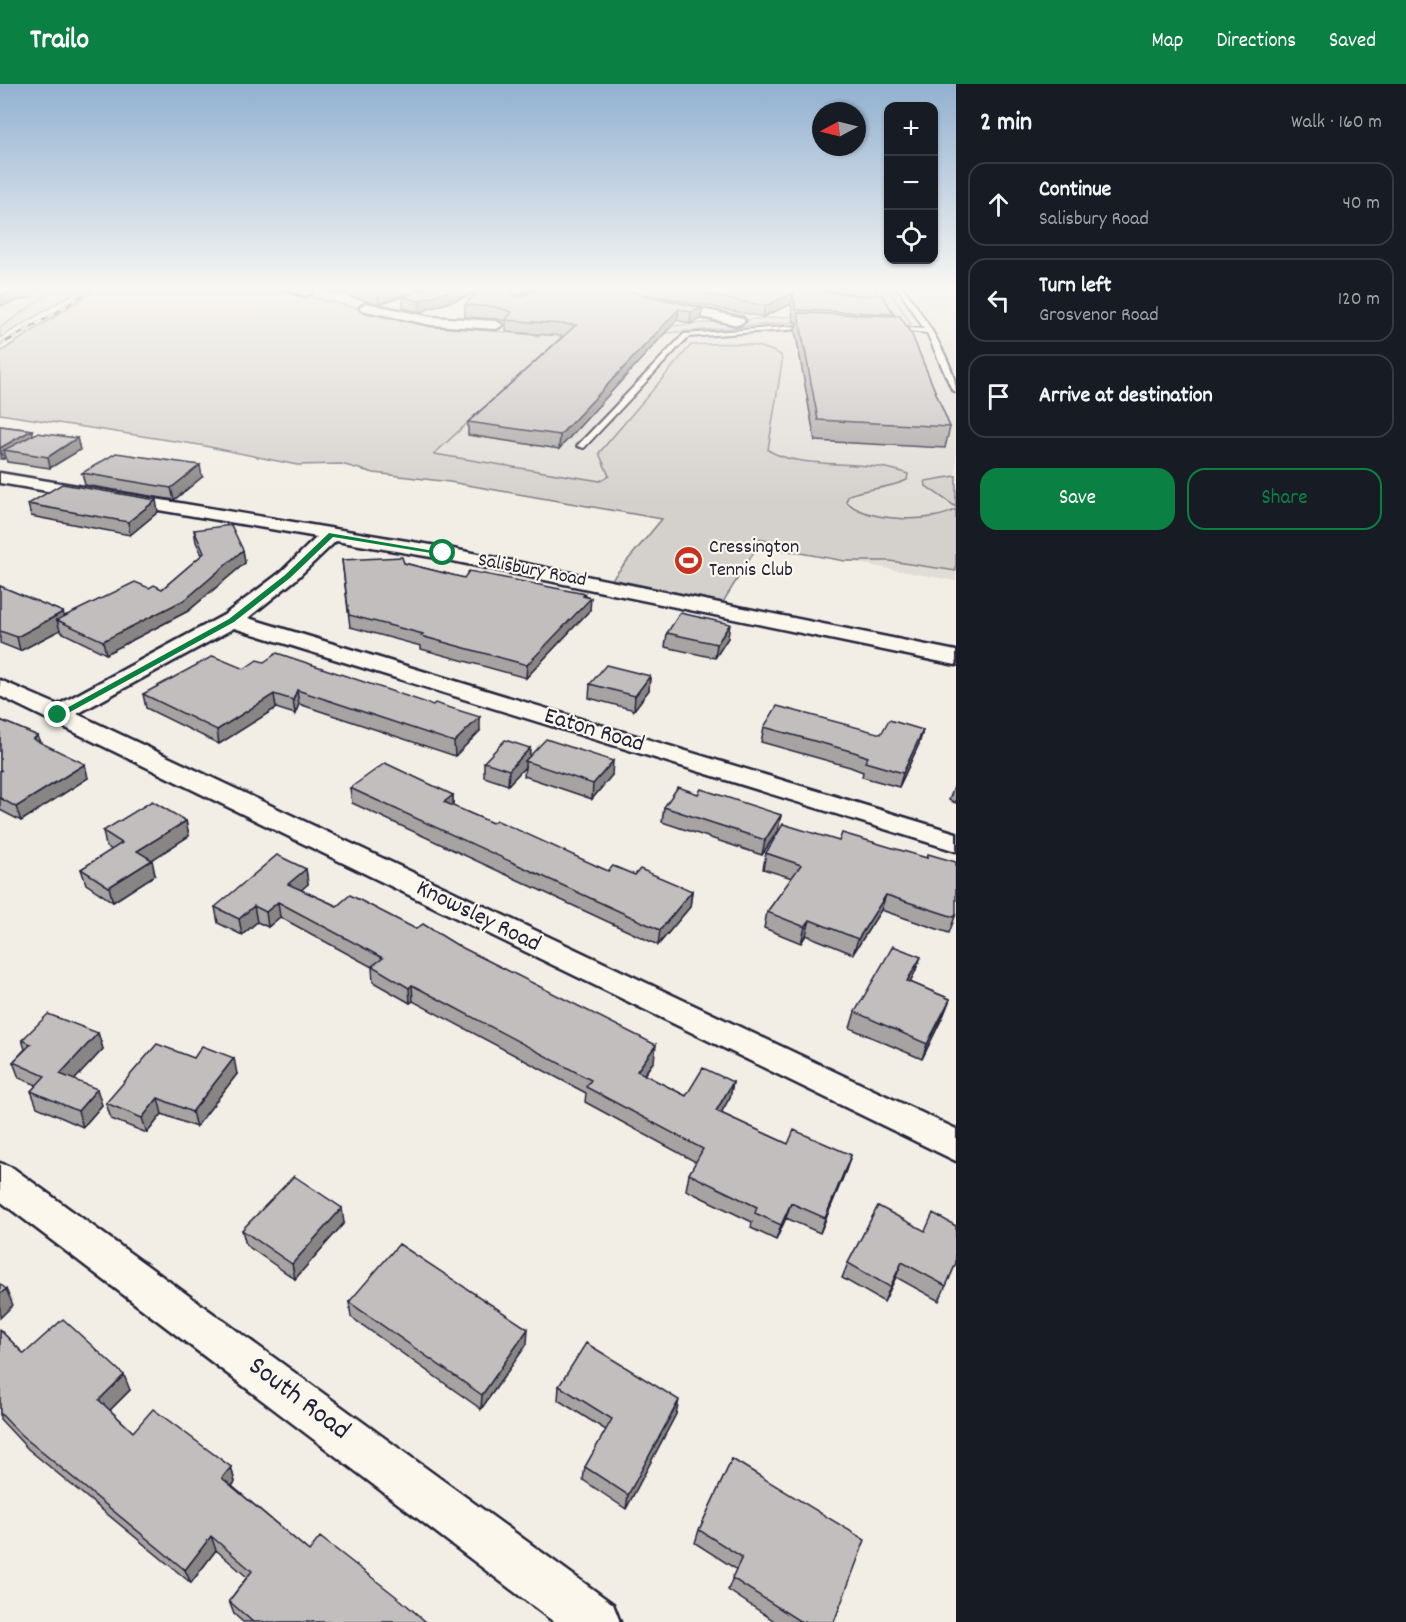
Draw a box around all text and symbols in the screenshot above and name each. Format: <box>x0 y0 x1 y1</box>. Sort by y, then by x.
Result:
text: Trailo <box>30 22 89 62</box>
text: Map <box>1152 27 1183 57</box>
text: Directions <box>1216 27 1296 57</box>
text: Saved <box>1329 27 1376 57</box>
north arrow <box>812 102 866 156</box>
map controls <box>884 102 938 264</box>
button: + <box>884 102 938 156</box>
text: 2 min <box>980 105 1032 142</box>
text: Walk · 160 m <box>1291 109 1382 137</box>
button: − <box>884 156 938 210</box>
text: Continue <box>1039 175 1111 206</box>
icon: ahead <box>982 188 1015 221</box>
text: 40 m <box>1342 190 1380 218</box>
text: Salisbury Road <box>1039 206 1149 234</box>
button: locate <box>884 210 938 264</box>
text: Turn left <box>1039 271 1111 302</box>
icon: left <box>982 284 1015 317</box>
text: 120 m <box>1338 286 1380 314</box>
text: Grosvenor Road <box>1039 302 1159 330</box>
icon: arrive <box>982 380 1015 413</box>
text: Arrive at destination <box>1039 381 1213 412</box>
button: Save <box>980 468 1175 530</box>
button: Share <box>1187 468 1382 530</box>
place label: Cressington Tennis Club <box>709 534 799 585</box>
route start <box>429 539 455 565</box>
sports icon: Cressington Tennis Club <box>672 544 704 576</box>
street label: Salisbury Road <box>475 547 589 595</box>
street label: Eaton Road <box>540 700 648 762</box>
route end <box>44 701 70 727</box>
street label: Knowsley Road <box>410 872 546 962</box>
street label: South Road <box>239 1348 357 1452</box>

